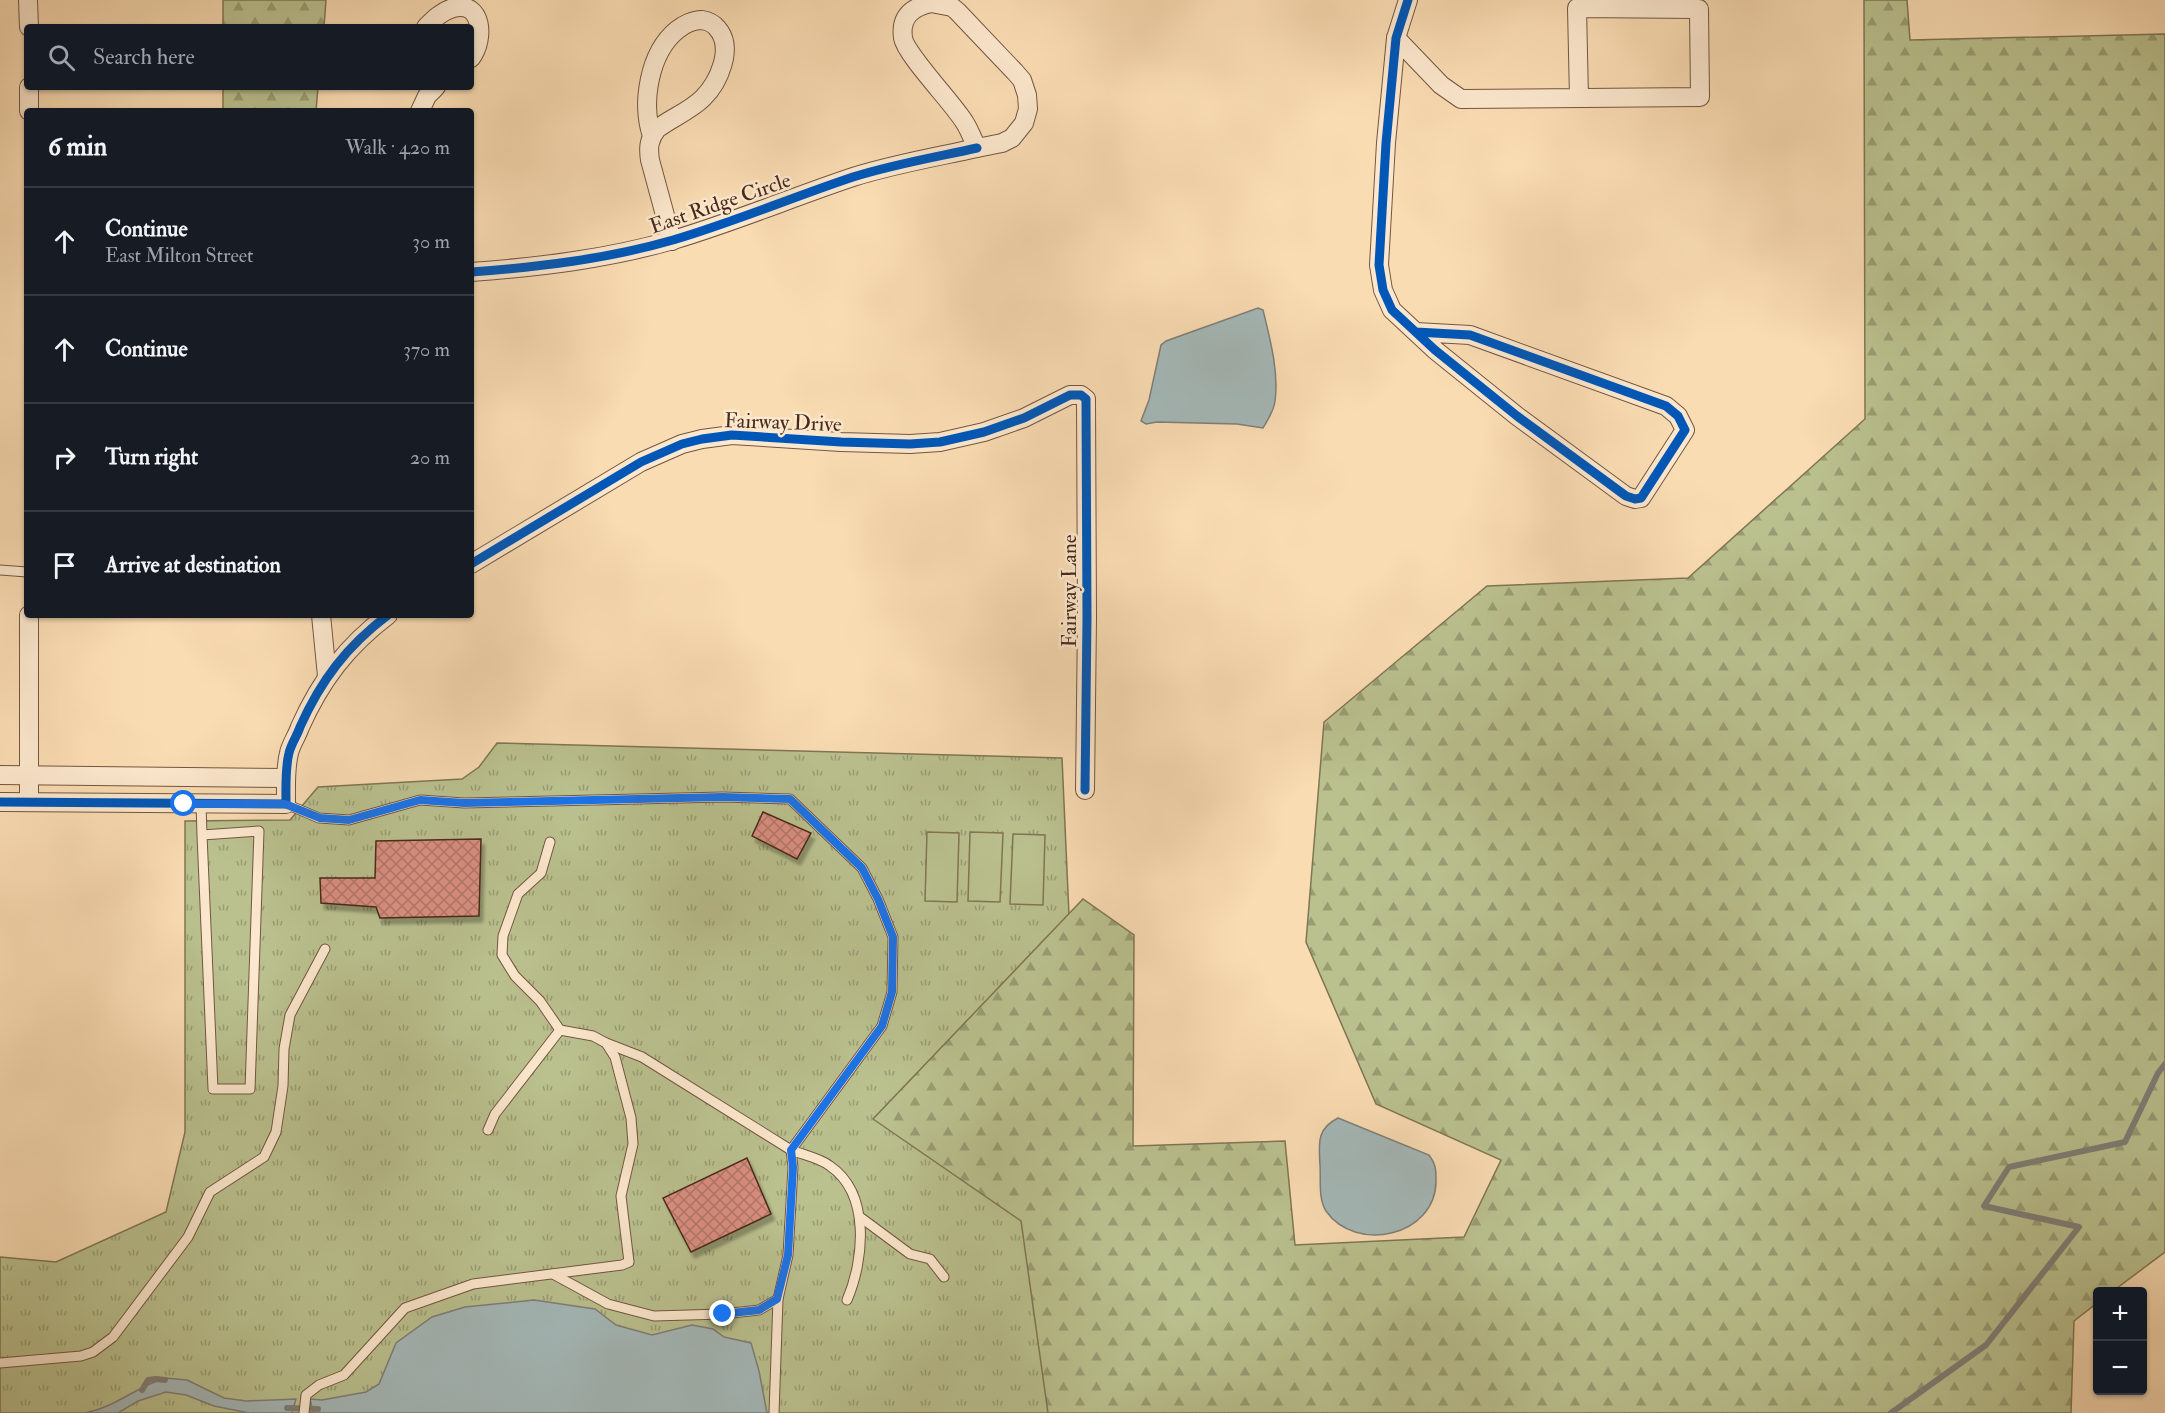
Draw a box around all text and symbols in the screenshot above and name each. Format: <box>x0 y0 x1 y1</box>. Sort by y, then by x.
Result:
search box <box>24 24 474 90</box>
icon: search <box>45 41 78 74</box>
text: Search here <box>93 43 195 71</box>
text: 6 min <box>48 131 107 163</box>
text: Walk · 420 m <box>345 135 450 160</box>
street label: East Ridge Circle <box>646 167 795 240</box>
text: Continue <box>105 215 188 243</box>
icon: ahead <box>48 225 81 258</box>
text: 30 m <box>412 229 450 254</box>
text: East Milton Street <box>105 243 254 268</box>
icon: ahead <box>48 333 81 366</box>
text: Continue <box>105 335 188 363</box>
text: 370 m <box>403 337 450 362</box>
street label: Fairway Drive <box>724 407 842 438</box>
icon: right <box>48 441 81 474</box>
text: Turn right <box>105 443 198 471</box>
text: 20 m <box>410 445 450 470</box>
street label: Fairway Lane <box>1056 534 1083 648</box>
icon: arrive <box>48 549 81 582</box>
text: Arrive at destination <box>105 551 281 579</box>
route start <box>170 790 196 816</box>
map controls <box>2093 1287 2147 1395</box>
button: + <box>2093 1287 2147 1341</box>
route end <box>709 1300 735 1326</box>
button: − <box>2093 1341 2147 1395</box>

